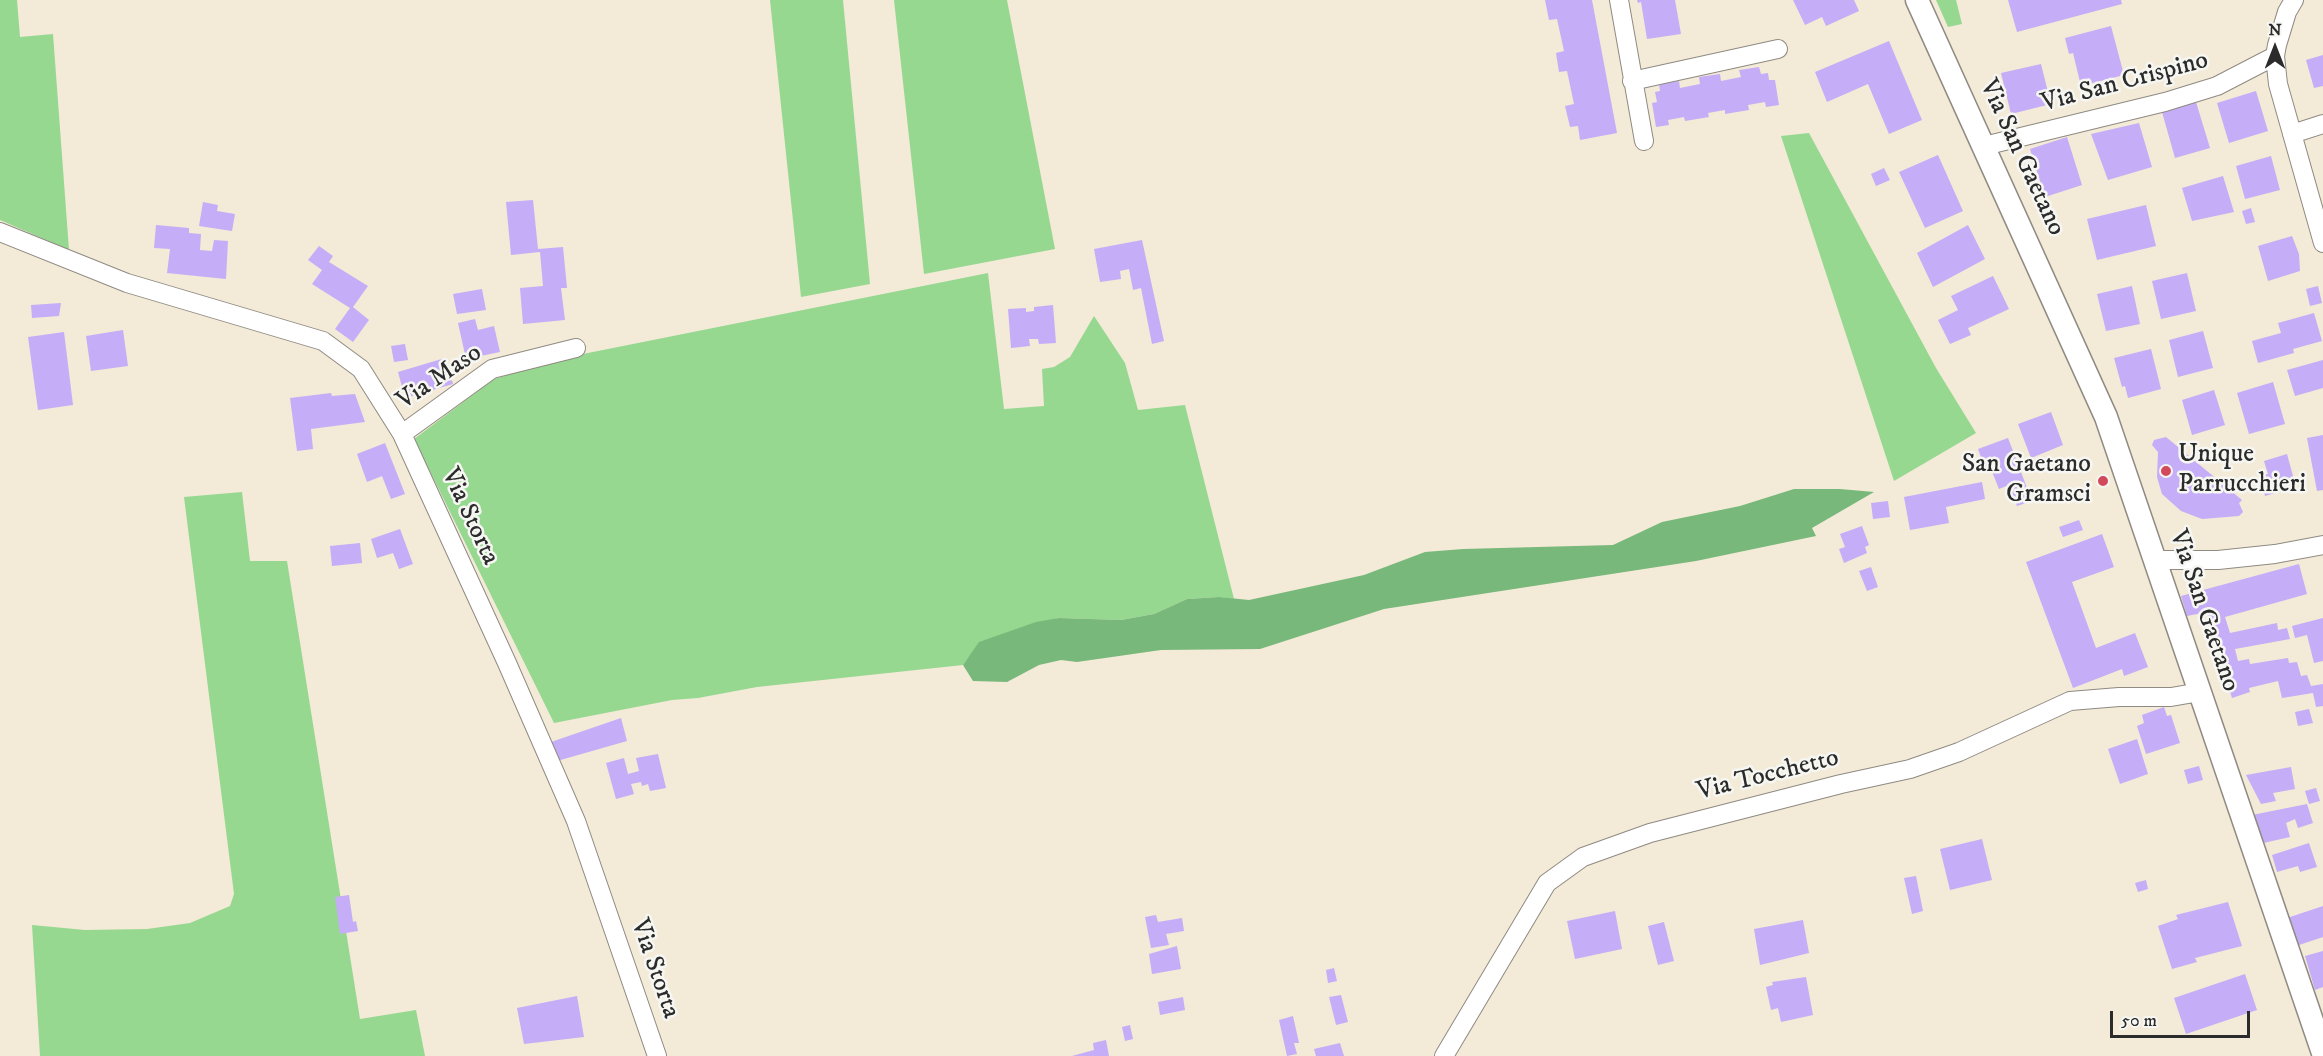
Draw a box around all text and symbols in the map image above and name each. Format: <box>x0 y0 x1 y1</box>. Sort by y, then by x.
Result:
north arrow <box>2245 18 2305 78</box>
text: N <box>2268 20 2282 40</box>
street label: Via San Crispino <box>2038 46 2212 120</box>
street label: Via San Gaetano <box>1971 75 2071 241</box>
street label: Via Maso <box>392 338 488 418</box>
place label: Unique Parrucchieri <box>2178 440 2306 502</box>
place label: San Gaetano Gramsci <box>1962 450 2091 512</box>
street label: Via Storta <box>433 464 505 570</box>
marker: Unique Parrucchieri <box>2159 464 2173 478</box>
marker: San Gaetano Gramsci <box>2096 474 2110 488</box>
street label: Via San Gaetano <box>2161 526 2245 696</box>
street label: Via Tocchetto <box>1694 743 1842 809</box>
street label: Via Storta <box>622 915 686 1023</box>
scale bar <box>2113 999 2252 1037</box>
text: 50 m <box>2121 1010 2157 1032</box>

